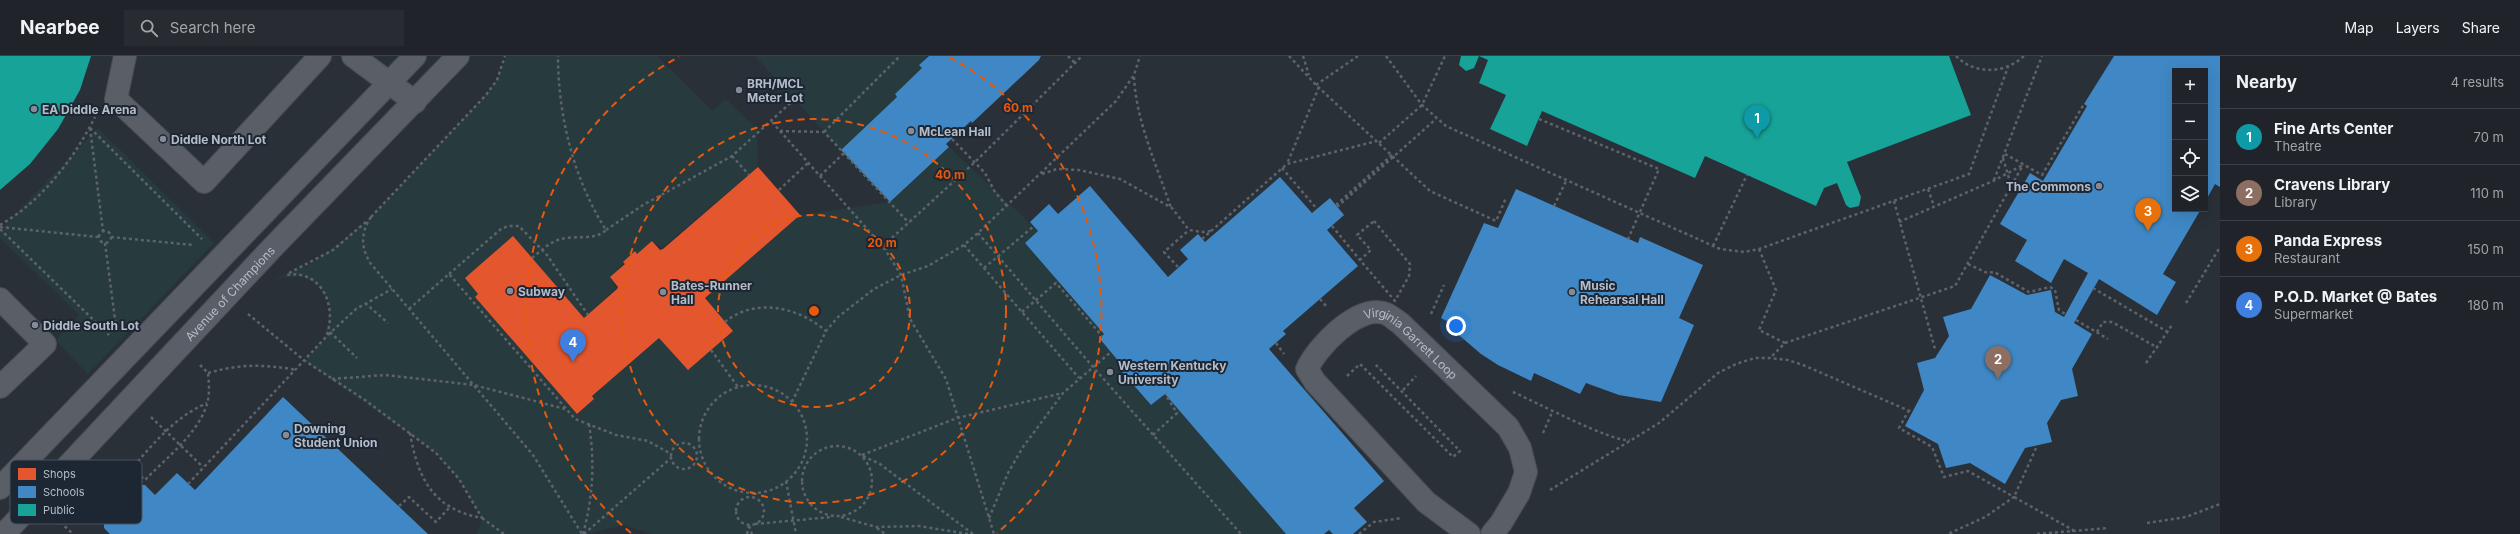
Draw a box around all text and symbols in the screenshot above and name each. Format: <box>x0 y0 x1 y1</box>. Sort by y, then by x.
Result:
search box <box>124 10 404 46</box>
text: Nearbee <box>20 16 100 39</box>
icon: search <box>138 17 160 39</box>
text: Search here <box>170 18 255 37</box>
text: Map <box>2345 19 2374 36</box>
text: Layers <box>2396 19 2440 36</box>
text: Share <box>2462 19 2500 36</box>
map controls <box>2172 68 2208 212</box>
button: + <box>2172 68 2208 104</box>
text: Nearby <box>2236 72 2297 92</box>
text: 4 results <box>2451 74 2504 90</box>
place label: BRH/MCL Meter Lot <box>747 76 804 105</box>
marker: BRH/MCL Meter Lot <box>734 85 744 95</box>
text: 60 m <box>1003 100 1033 115</box>
place label: EA Diddle Arena <box>42 102 137 117</box>
marker: EA Diddle Arena <box>29 104 39 114</box>
button: − <box>2172 104 2208 140</box>
pin: 1 <box>1744 105 1770 138</box>
text: Fine Arts Center <box>2274 119 2393 138</box>
place label: McLean Hall <box>919 124 991 139</box>
marker: McLean Hall <box>906 126 916 136</box>
text: 1 <box>2246 129 2252 145</box>
text: 70 m <box>2474 129 2504 145</box>
place label: Diddle North Lot <box>171 132 267 147</box>
marker: Diddle North Lot <box>158 134 168 144</box>
text: Theatre <box>2274 138 2322 154</box>
button: locate <box>2172 140 2208 176</box>
text: 40 m <box>935 167 965 182</box>
text: Cravens Library <box>2274 175 2390 194</box>
button: layers <box>2172 176 2208 212</box>
place label: The Commons <box>2006 179 2091 194</box>
marker: The Commons <box>2094 181 2104 191</box>
text: 2 <box>2245 185 2253 201</box>
text: 110 m <box>2470 185 2504 201</box>
text: Library <box>2274 194 2317 210</box>
pin: 3 <box>2135 198 2161 231</box>
text: Panda Express <box>2274 231 2382 250</box>
text: 20 m <box>867 235 897 250</box>
text: 3 <box>2245 241 2253 257</box>
text: 150 m <box>2468 241 2504 257</box>
street label: Avenue of Champions <box>182 243 278 344</box>
text: Restaurant <box>2274 250 2340 266</box>
place label: Bates-Runner Hall <box>671 278 752 307</box>
place label: Music Rehearsal Hall <box>1580 278 1664 307</box>
place label: Subway <box>518 284 566 299</box>
marker: Subway <box>505 286 515 296</box>
marker: Bates-Runner Hall <box>658 287 668 297</box>
marker: Music Rehearsal Hall <box>1567 287 1577 297</box>
text: P.O.D. Market @ Bates <box>2274 287 2437 306</box>
text: 4 <box>2245 297 2253 313</box>
text: 180 m <box>2467 297 2504 313</box>
centre of rings <box>807 304 821 318</box>
street label: Virginia Garrett Loop <box>1362 304 1461 382</box>
text: Supermarket <box>2274 306 2353 322</box>
your location <box>1446 316 1466 336</box>
place label: Diddle South Lot <box>43 318 140 333</box>
marker: Diddle South Lot <box>30 320 40 330</box>
pin: 4 <box>560 329 586 362</box>
pin: 2 <box>1985 346 2011 379</box>
place label: Western Kentucky University <box>1118 358 1227 387</box>
marker: Western Kentucky University <box>1105 367 1115 377</box>
place label: Downing Student Union <box>294 421 377 450</box>
marker: Downing Student Union <box>281 430 291 440</box>
legend <box>10 460 142 524</box>
text: Shops <box>43 467 76 481</box>
text: Schools <box>43 485 85 499</box>
text: Public <box>43 503 75 517</box>

